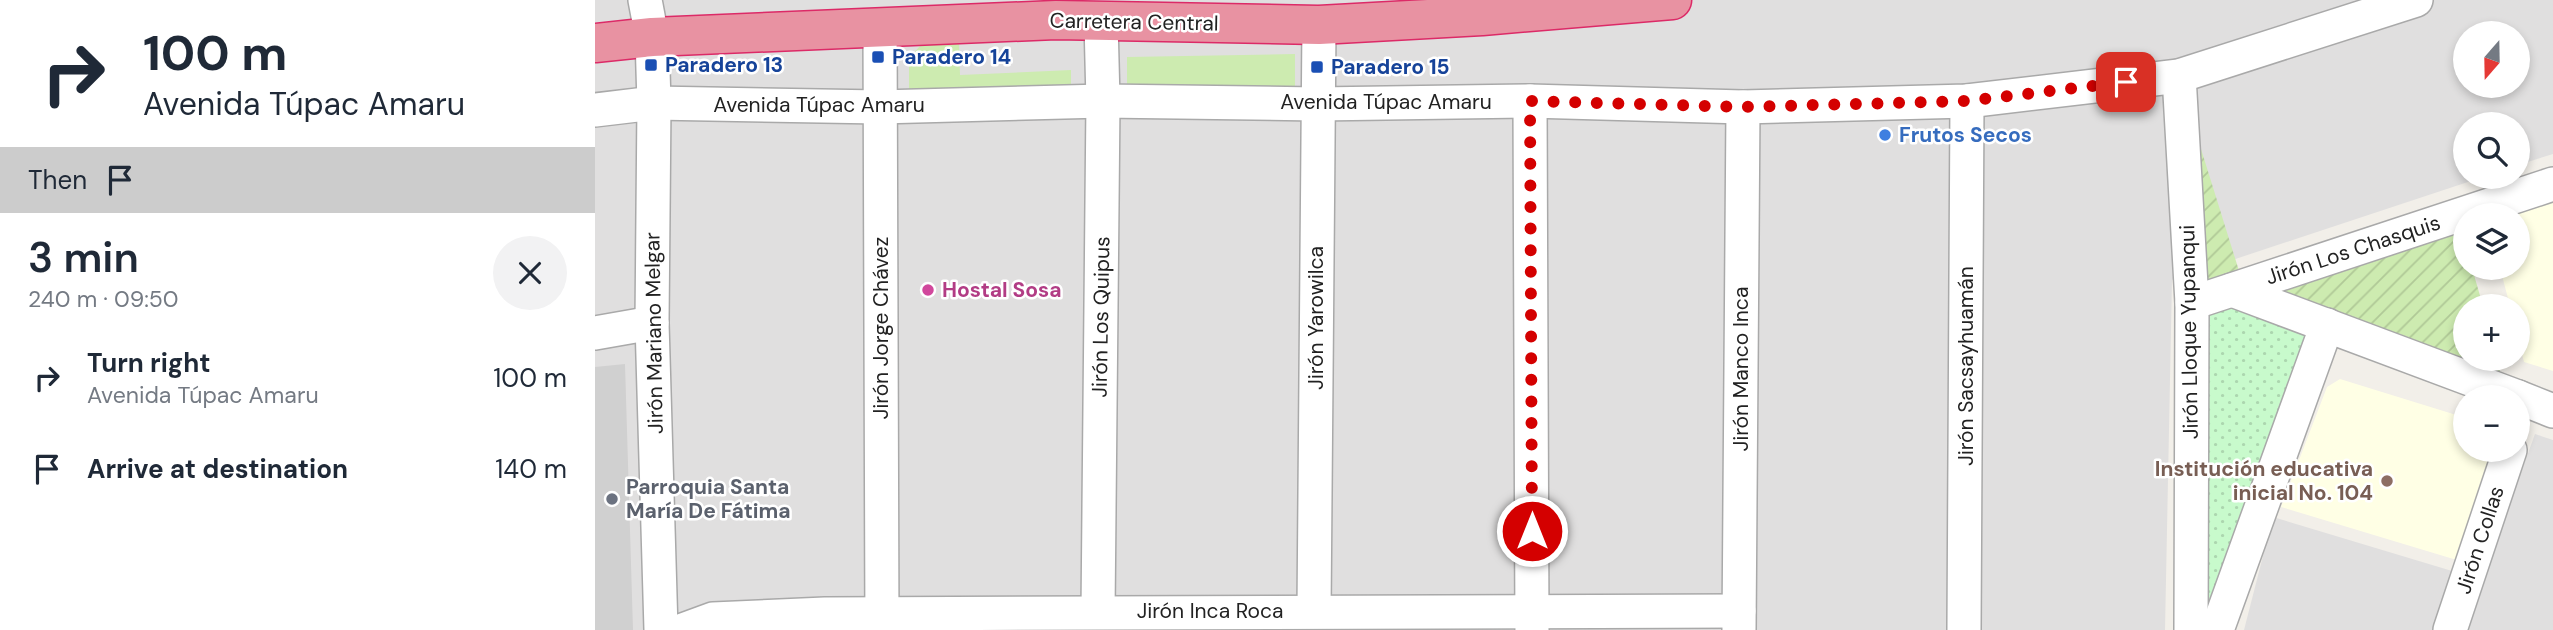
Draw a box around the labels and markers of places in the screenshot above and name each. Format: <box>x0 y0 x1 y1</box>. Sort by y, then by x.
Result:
place label: Paradero 14 <box>892 43 1011 71</box>
marker: Paradero 14 <box>870 49 886 65</box>
place label: Paradero 13 <box>665 51 783 79</box>
pin <box>2096 52 2156 112</box>
place label: Paradero 15 <box>1331 53 1450 81</box>
marker: Paradero 13 <box>643 57 659 73</box>
marker: Paradero 15 <box>1309 59 1325 75</box>
place label: Frutos Secos <box>1899 121 2032 149</box>
marker: Frutos Secos <box>1877 127 1893 143</box>
place label: Hostal Sosa <box>942 276 1062 304</box>
marker: Hostal Sosa <box>920 282 936 298</box>
place label: Institución educativa inicial No. 104 <box>2155 455 2373 507</box>
place label: Parroquia Santa María De Fátima <box>626 473 791 525</box>
marker: Institución educativa inicial No. 104 <box>2379 473 2395 489</box>
marker: Parroquia Santa María De Fátima <box>604 491 620 507</box>

